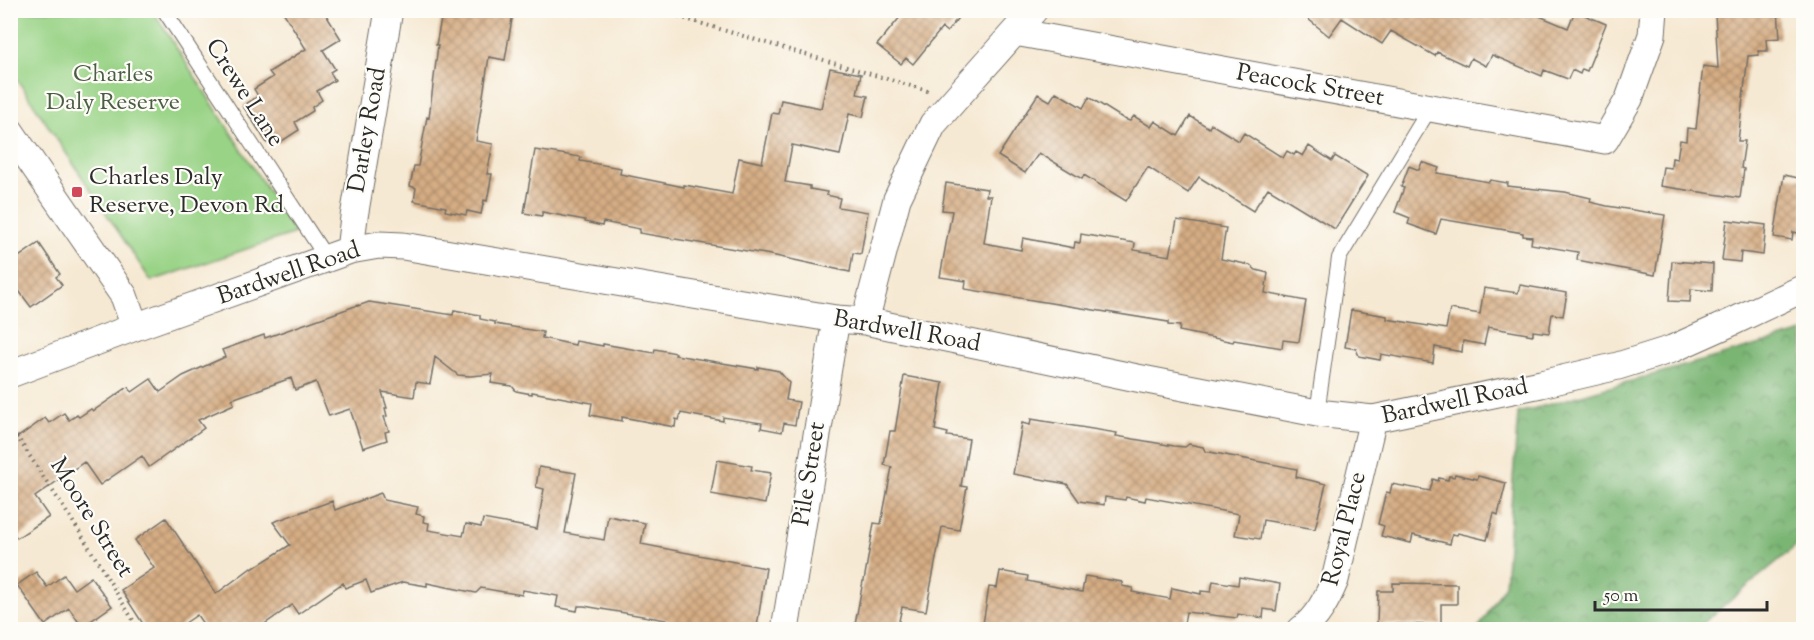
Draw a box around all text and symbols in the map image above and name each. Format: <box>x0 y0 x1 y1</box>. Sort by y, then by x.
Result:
street label: Crewe Lane <box>196 32 292 154</box>
street label: Peacock Street <box>1234 56 1386 116</box>
park label: Charles Daly Reserve <box>46 58 180 120</box>
street label: Darley Road <box>340 64 396 195</box>
place label: Charles Daly Reserve, Devon Rd <box>89 161 284 223</box>
marker: Charles Daly Reserve, Devon Rd <box>70 185 84 199</box>
street label: Bardwell Road <box>213 234 365 314</box>
street label: Bardwell Road <box>831 302 984 362</box>
street label: Bardwell Road <box>1379 370 1532 434</box>
street label: Pile Street <box>785 420 835 528</box>
street label: Moore Street <box>41 452 141 584</box>
street label: Royal Place <box>1314 468 1376 590</box>
scale bar <box>1595 574 1768 612</box>
text: 50 m <box>1603 584 1639 610</box>

